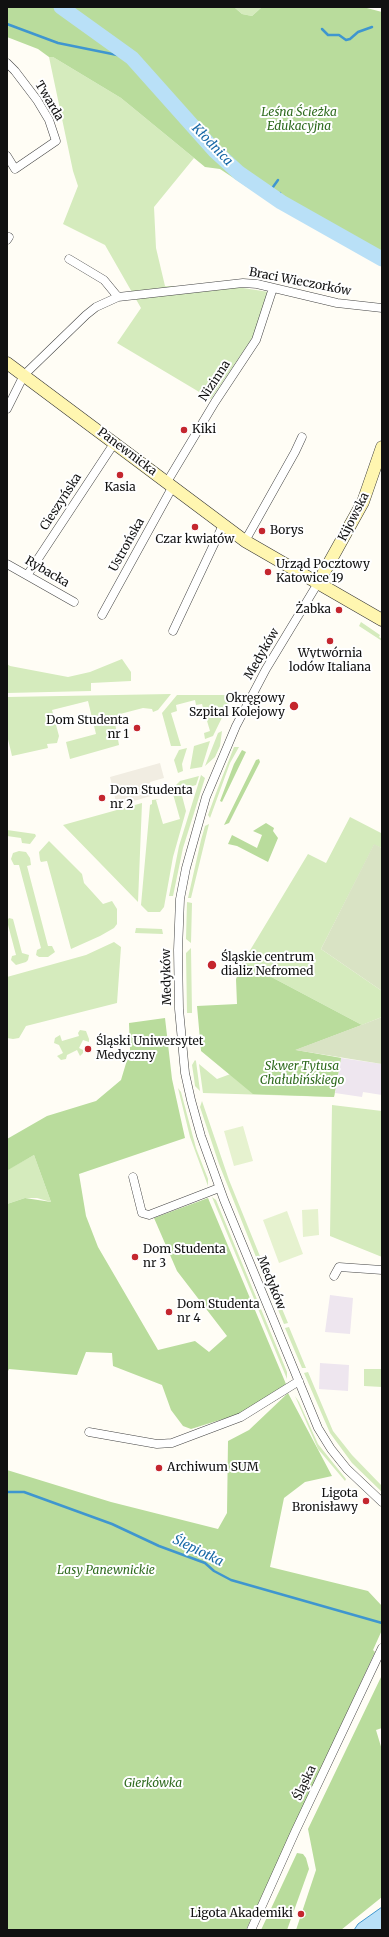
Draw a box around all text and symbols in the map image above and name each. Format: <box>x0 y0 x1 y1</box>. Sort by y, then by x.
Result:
street label: Twarda <box>32 78 66 124</box>
park label: Leśna Ścieżka Edukacyjna <box>261 106 337 134</box>
water label: Kłodnica <box>188 121 236 169</box>
street label: Braci Wieczorków <box>248 265 352 299</box>
street label: Nizinna <box>196 358 234 404</box>
place label: Kiki <box>192 423 216 437</box>
street label: Panewnicka <box>95 425 159 479</box>
marker: Kiki <box>179 425 189 435</box>
marker: Kasia <box>115 470 125 480</box>
street label: Cieszyńska <box>37 471 85 533</box>
place label: Kasia <box>104 481 136 495</box>
street label: Kijowska <box>336 490 372 544</box>
street label: Ustrońska <box>106 516 148 574</box>
marker: Czar kwiatów <box>190 522 200 532</box>
place label: Borys <box>270 524 304 538</box>
marker: Borys <box>257 526 267 536</box>
place label: Czar kwiatów <box>156 533 234 547</box>
street label: Rybacka <box>22 554 72 590</box>
place label: Urząd Pocztowy Katowice 19 <box>276 558 370 586</box>
marker: Urząd Pocztowy Katowice 19 <box>263 567 273 577</box>
place label: Żabka <box>296 603 331 617</box>
marker: Żabka <box>334 605 344 615</box>
street label: Medyków <box>242 626 282 682</box>
marker: Wytwórnia lodów Italiana <box>325 636 335 646</box>
place label: Wytwórnia lodów Italiana <box>289 647 371 675</box>
place label: Okręgowy Szpital Kolejowy <box>189 692 285 720</box>
marker: Okręgowy Szpital Kolejowy <box>288 700 300 712</box>
place label: Dom Studenta nr 1 <box>46 714 129 742</box>
marker: Dom Studenta nr 1 <box>132 723 142 733</box>
place label: Dom Studenta nr 2 <box>110 784 193 812</box>
marker: Dom Studenta nr 2 <box>97 793 107 803</box>
street label: Medyków <box>159 949 175 1005</box>
place label: Śląskie centrum dializ Nefromed <box>221 951 314 979</box>
marker: Śląskie centrum dializ Nefromed <box>206 959 218 971</box>
place label: Śląski Uniwersytet Medyczny <box>96 1035 204 1063</box>
marker: Śląski Uniwersytet Medyczny <box>83 1044 93 1054</box>
park label: Skwer Tytusa Chałubińskiego <box>260 1060 344 1088</box>
place label: Dom Studenta nr 3 <box>143 1243 226 1271</box>
marker: Dom Studenta nr 3 <box>130 1252 140 1262</box>
street label: Medyków <box>254 1254 288 1312</box>
place label: Dom Studenta nr 4 <box>177 1298 260 1326</box>
marker: Dom Studenta nr 4 <box>164 1307 174 1317</box>
place label: Archiwum SUM <box>167 1461 259 1475</box>
marker: Archiwum SUM <box>154 1463 164 1473</box>
place label: Ligota Bronisławy <box>292 1487 358 1515</box>
marker: Ligota Bronisławy <box>361 1496 371 1506</box>
water label: Ślepiotka <box>170 1532 226 1570</box>
park label: Lasy Panewnickie <box>57 1564 155 1578</box>
street label: Śląska <box>291 1763 319 1803</box>
park label: Gierkówka <box>124 1777 182 1791</box>
place label: Ligota Akademiki <box>190 1907 293 1921</box>
marker: Ligota Akademiki <box>296 1909 306 1919</box>

